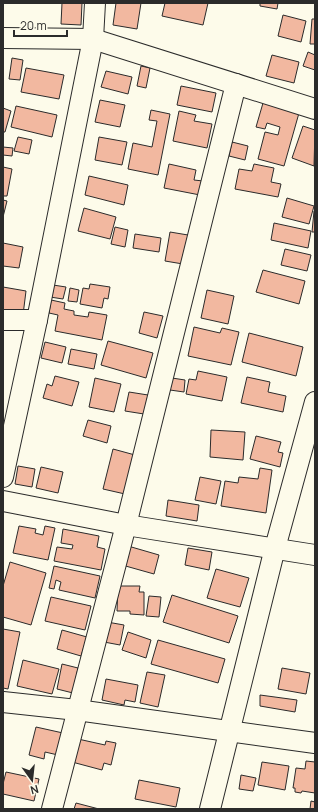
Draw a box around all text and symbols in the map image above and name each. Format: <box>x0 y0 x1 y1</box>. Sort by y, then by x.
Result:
scale bar <box>14 12 67 38</box>
text: 20 m <box>20 17 47 34</box>
north arrow <box>12 760 52 800</box>
text: N <box>29 782 40 798</box>

